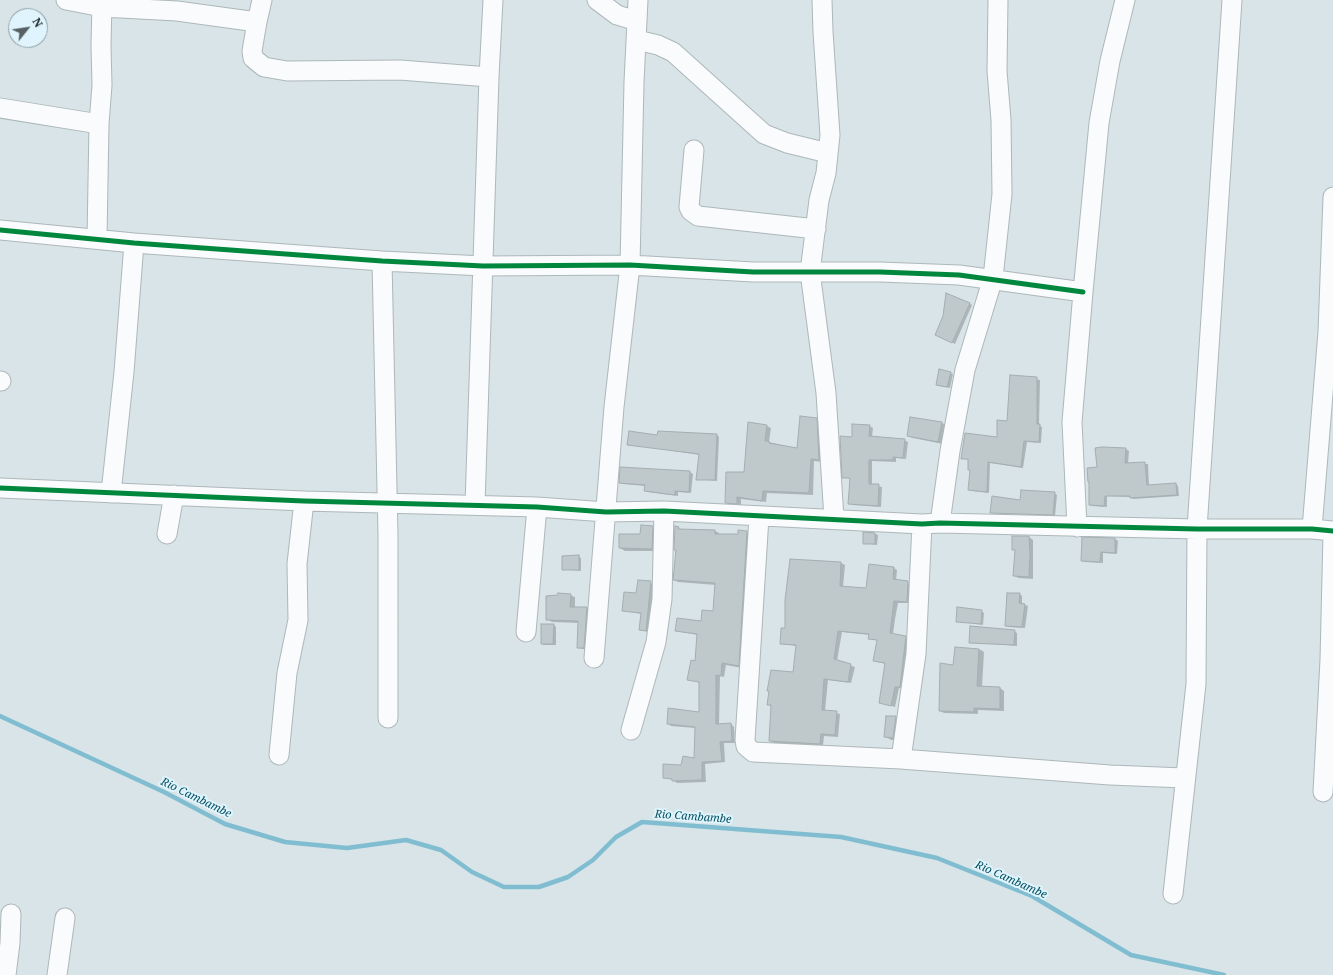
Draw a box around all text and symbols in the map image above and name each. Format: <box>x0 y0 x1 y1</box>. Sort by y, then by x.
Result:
north arrow <box>8 8 48 48</box>
text: N <box>29 15 47 30</box>
water label: Rio Cambambe <box>159 775 233 821</box>
water label: Rio Cambambe <box>654 808 732 826</box>
water label: Rio Cambambe <box>973 858 1049 902</box>

